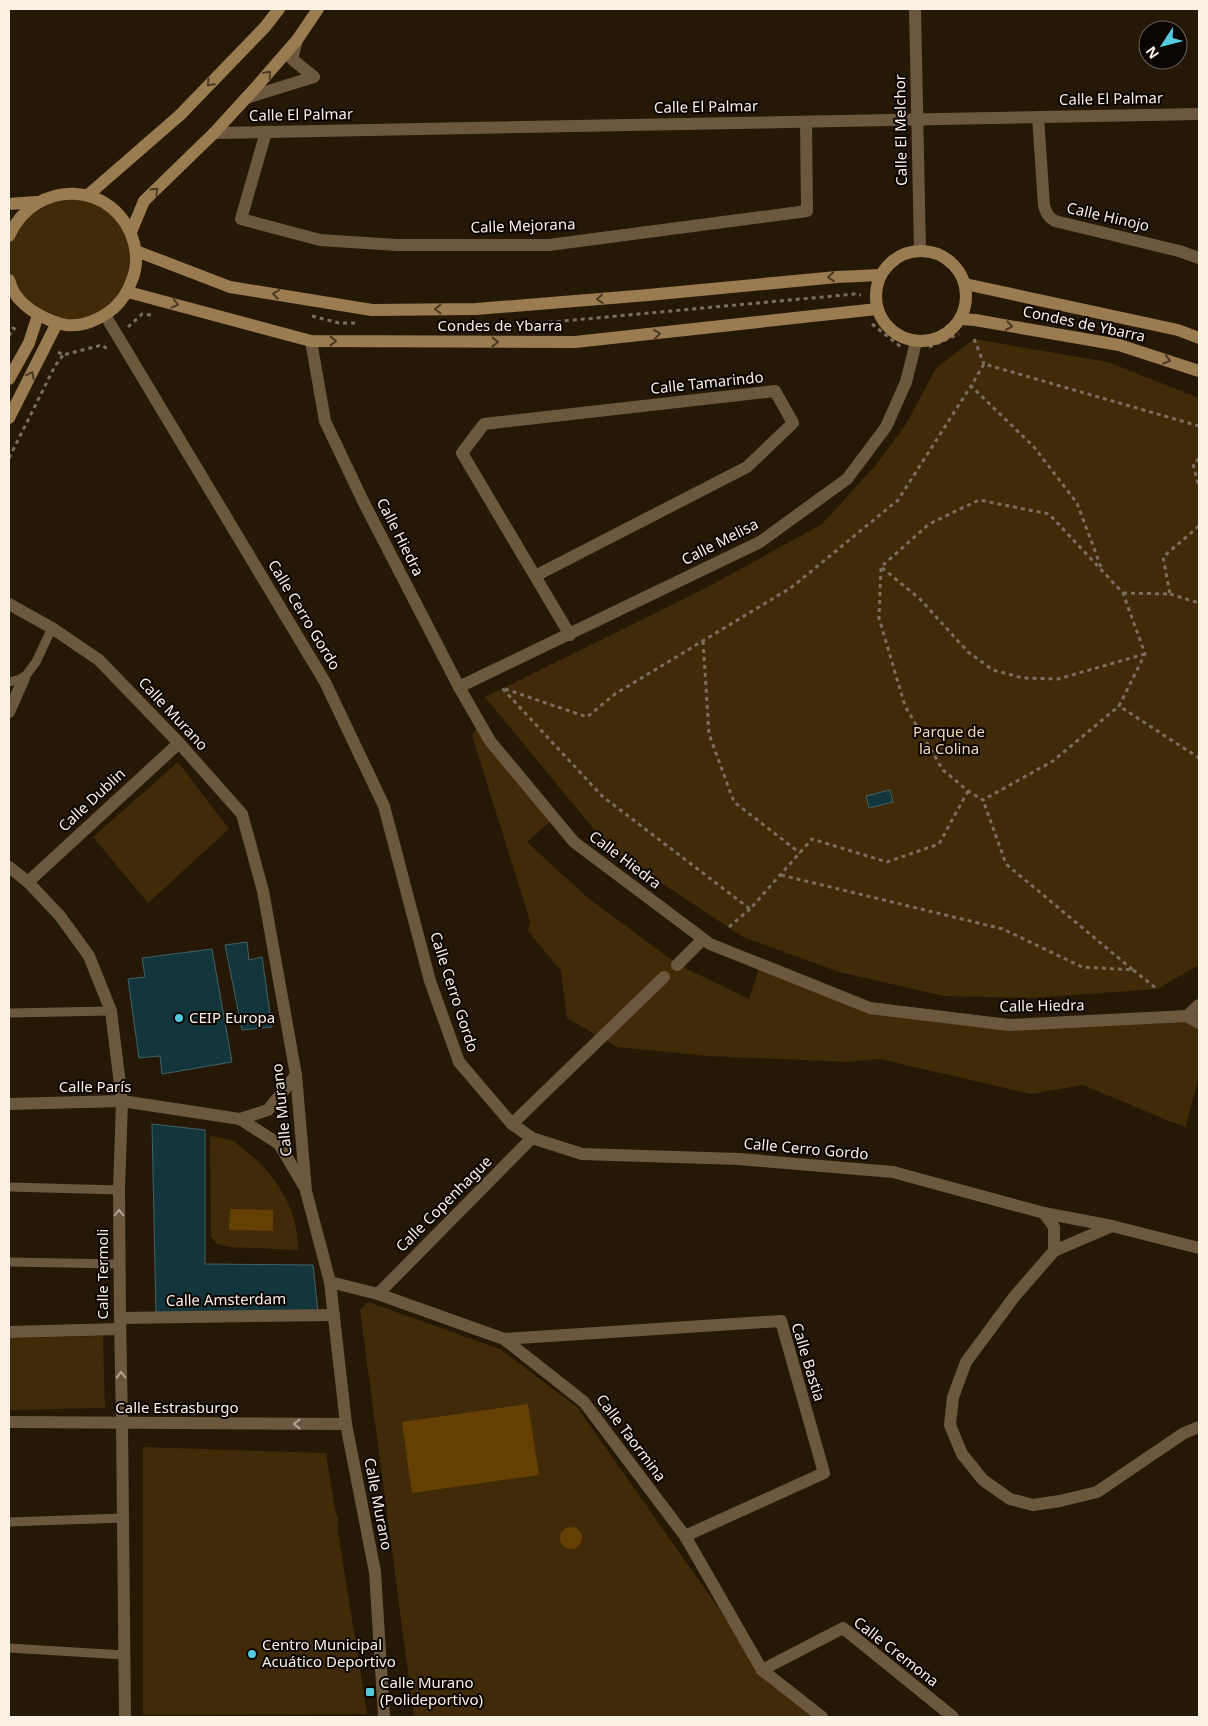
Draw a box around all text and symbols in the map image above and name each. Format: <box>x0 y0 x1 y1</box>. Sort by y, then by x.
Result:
north arrow <box>1138 20 1188 70</box>
text: N <box>1141 43 1163 63</box>
one-way arrow <box>262 70 271 79</box>
street label: Calle El Melchor <box>889 74 911 186</box>
one-way arrow <box>207 78 216 87</box>
street label: Calle El Palmar <box>1059 87 1163 109</box>
street label: Calle El Palmar <box>654 95 758 117</box>
street label: Calle El Palmar <box>249 103 353 125</box>
one-way arrow <box>149 187 158 196</box>
street label: Calle Hinojo <box>1065 197 1152 235</box>
street label: Calle Mejorana <box>470 213 576 237</box>
one-way arrow <box>827 272 835 283</box>
one-way arrow <box>272 290 281 300</box>
one-way arrow <box>596 294 604 305</box>
one-way arrow <box>171 298 180 309</box>
street label: Condes de Ybarra <box>1021 300 1147 346</box>
one-way arrow <box>433 304 441 314</box>
street label: Condes de Ybarra <box>438 315 562 335</box>
one-way arrow <box>1004 320 1013 330</box>
one-way arrow <box>654 328 662 339</box>
one-way arrow <box>330 336 337 346</box>
one-way arrow <box>492 337 500 347</box>
one-way arrow <box>1162 354 1171 364</box>
street label: Calle Tamarindo <box>649 366 764 398</box>
one-way arrow <box>25 371 35 380</box>
street label: Calle Hiedra <box>373 494 429 579</box>
street label: Calle Melisa <box>678 513 761 569</box>
street label: Calle Cerro Gordo <box>264 556 346 673</box>
street label: Calle Murano <box>135 672 213 754</box>
park label: Parque de la Colina <box>913 721 985 758</box>
street label: Calle Dublin <box>54 763 129 835</box>
street label: Calle Hiedra <box>586 826 666 893</box>
street label: Calle Cerro Gordo <box>426 929 484 1054</box>
street label: Calle Hiedra <box>999 994 1085 1016</box>
place label: CEIP Europa <box>189 1007 275 1027</box>
marker: CEIP Europa <box>173 1012 185 1024</box>
street label: Calle Murano <box>266 1063 296 1158</box>
street label: Calle París <box>59 1076 131 1096</box>
street label: Calle Cerro Gordo <box>743 1133 869 1163</box>
street label: Calle Copenhague <box>391 1151 496 1256</box>
one-way arrow <box>114 1208 125 1216</box>
street label: Calle Termoli <box>92 1229 112 1319</box>
street label: Calle Amsterdam <box>166 1288 286 1310</box>
street label: Calle Bastia <box>788 1320 830 1403</box>
one-way arrow <box>116 1371 126 1378</box>
street label: Calle Taormina <box>592 1390 671 1485</box>
street label: Calle Estrasburgo <box>115 1397 239 1417</box>
one-way arrow <box>293 1419 300 1429</box>
street label: Calle Murano <box>360 1456 398 1552</box>
street label: Calle Cremona <box>850 1612 943 1691</box>
place label: Centro Municipal Acuático Deportivo <box>262 1634 396 1671</box>
marker: Centro Municipal Acuático Deportivo <box>246 1648 258 1660</box>
place label: Calle Murano (Polideportivo) <box>380 1672 483 1709</box>
marker: Calle Murano (Polideportivo) <box>364 1686 376 1698</box>

